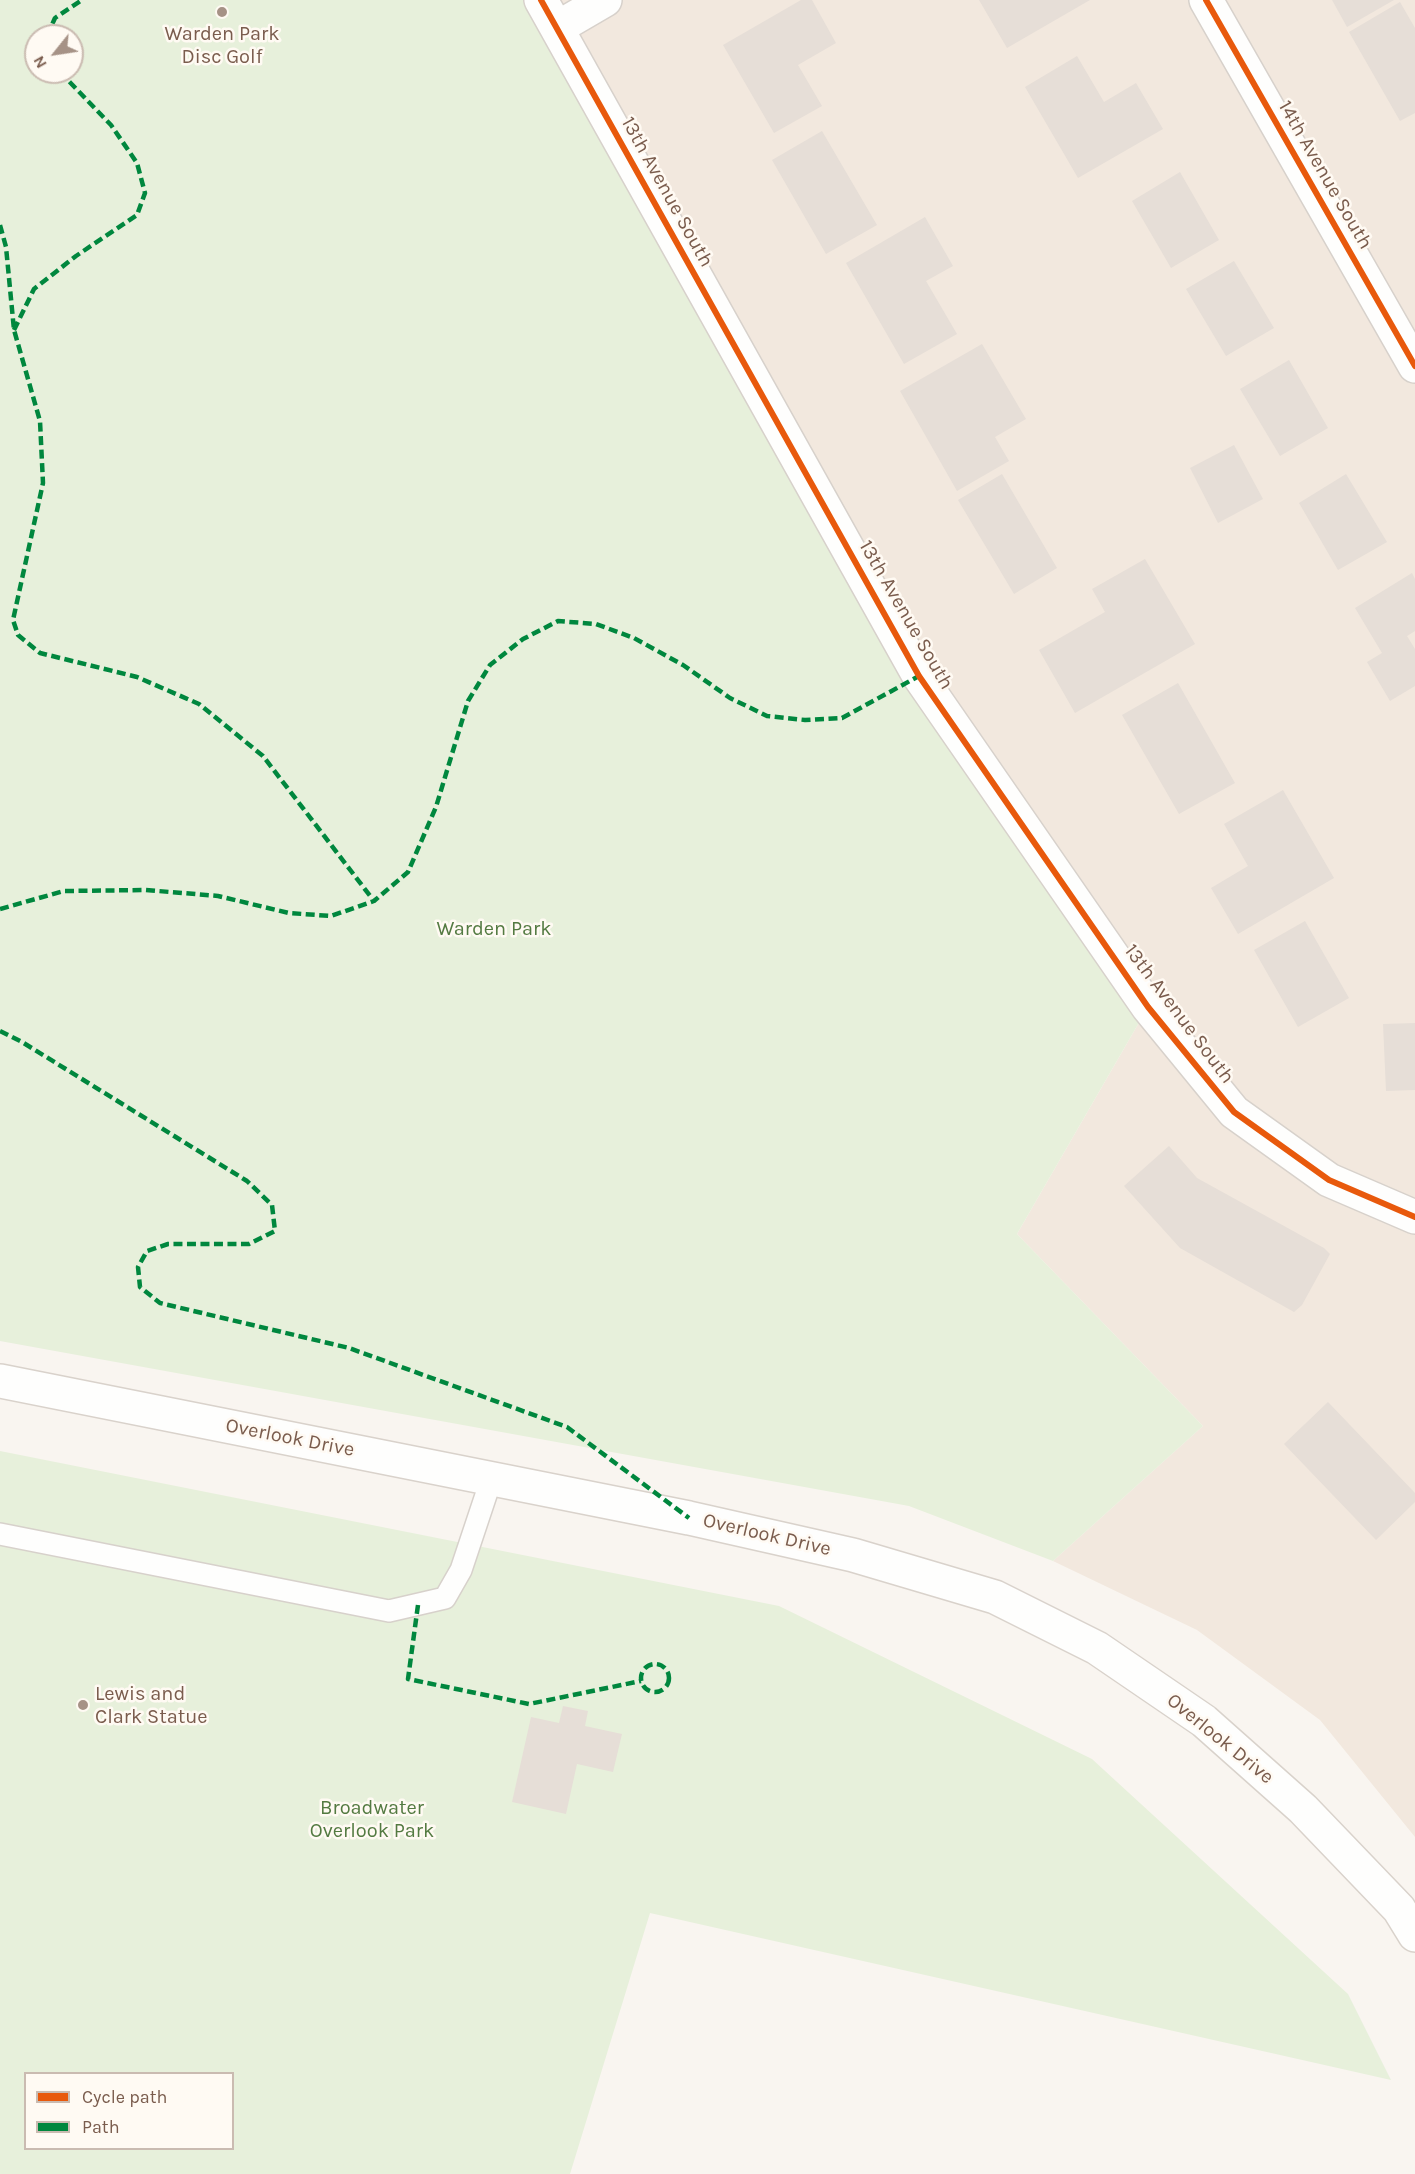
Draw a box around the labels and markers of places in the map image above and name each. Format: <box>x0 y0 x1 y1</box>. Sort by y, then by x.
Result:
marker: Warden Park Disc Golf <box>215 5 229 19</box>
place label: Warden Park Disc Golf <box>165 22 279 69</box>
place label: Lewis and Clark Statue <box>95 1682 208 1729</box>
marker: Lewis and Clark Statue <box>76 1698 90 1712</box>

